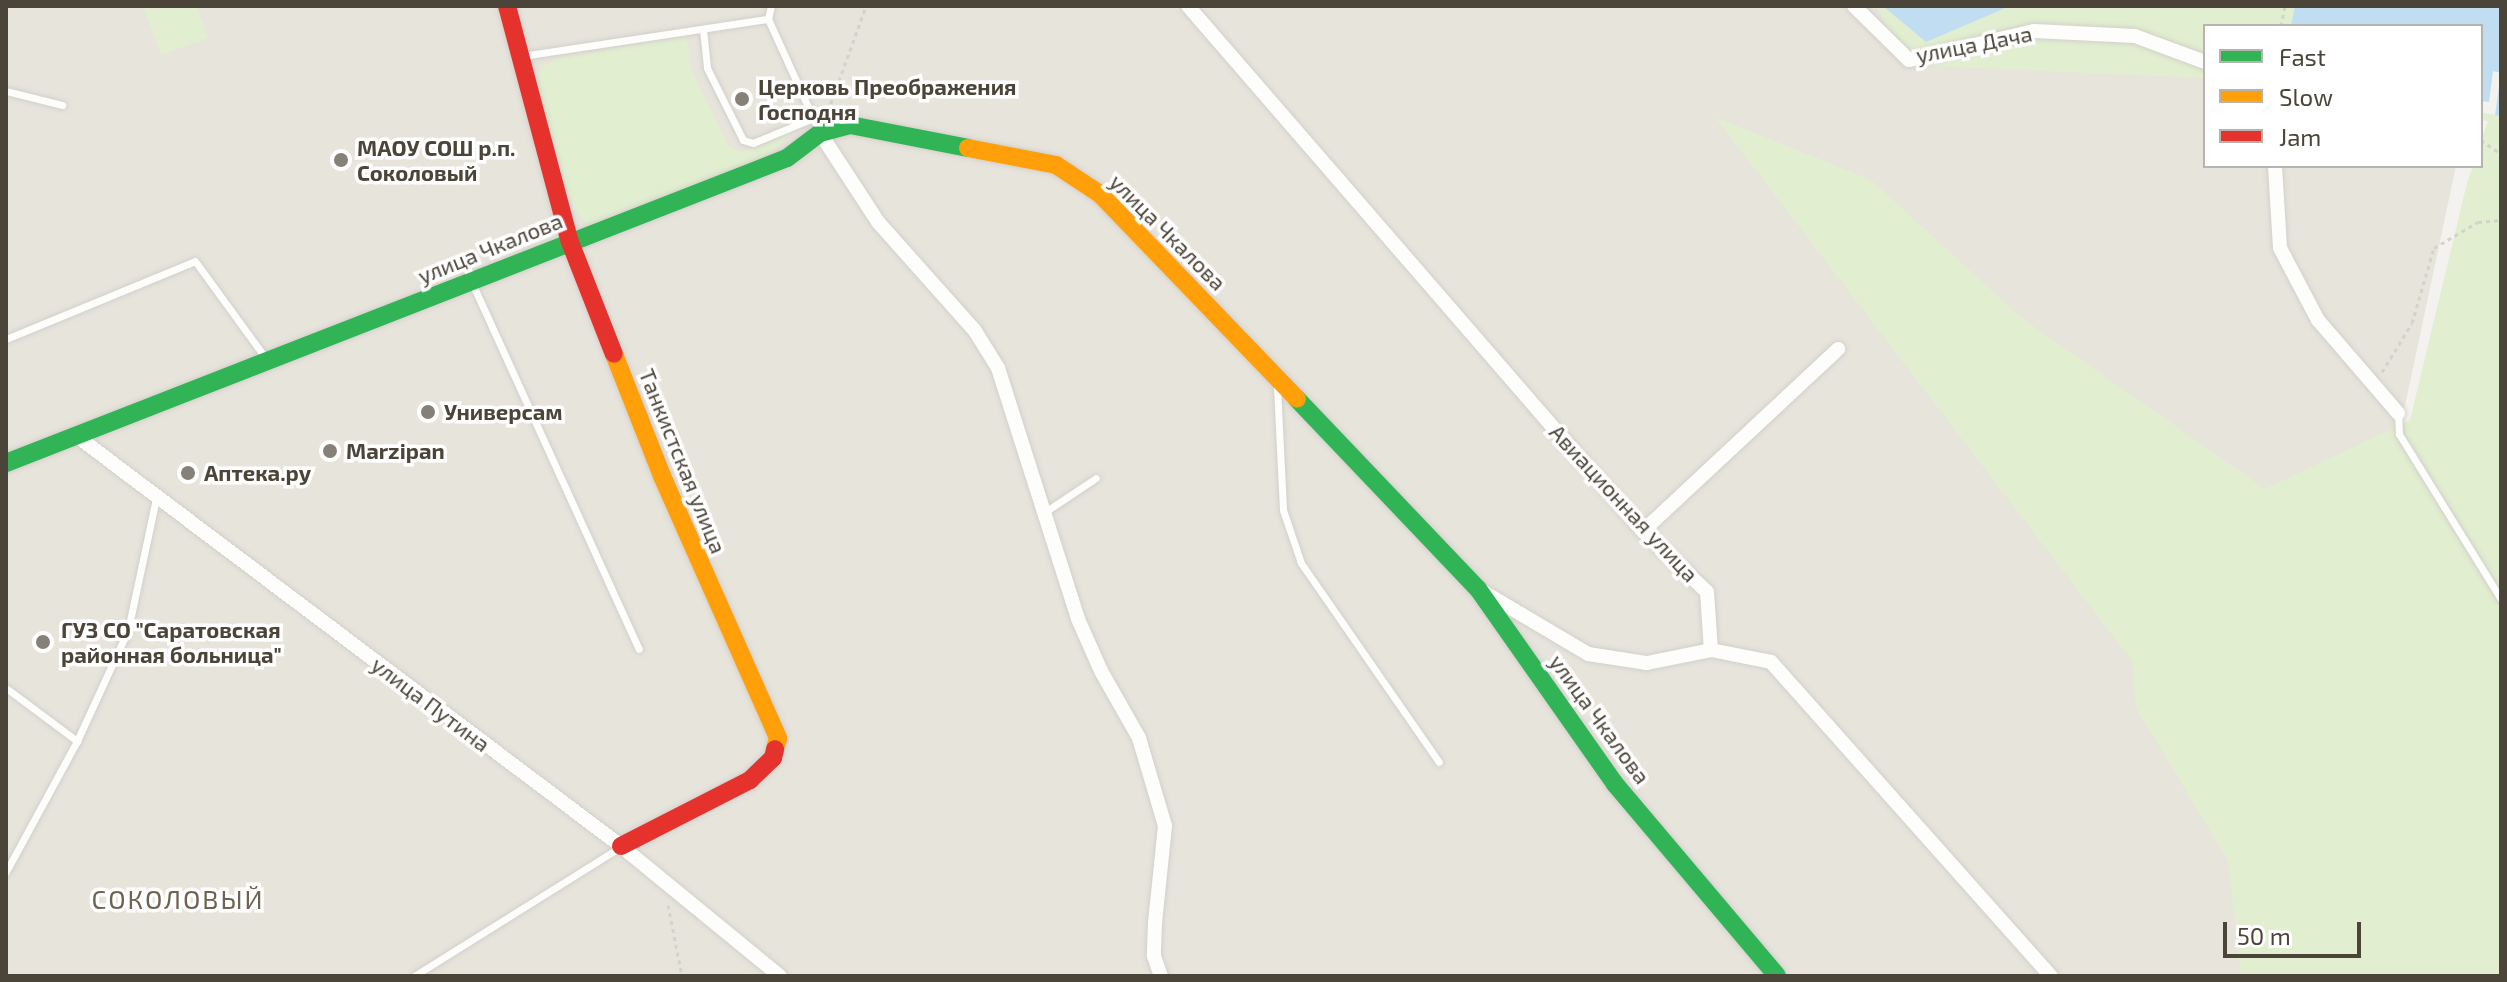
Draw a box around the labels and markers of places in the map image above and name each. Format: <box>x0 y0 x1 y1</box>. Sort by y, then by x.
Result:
place label: Церковь Преображения Господня <box>758 73 1016 124</box>
marker: Церковь Преображения Господня <box>733 90 751 108</box>
place label: МАОУ СОШ р.п. Соколовый <box>357 134 515 186</box>
marker: МАОУ СОШ р.п. Соколовый <box>332 151 350 169</box>
place label: Универсам <box>444 399 563 425</box>
marker: Универсам <box>419 403 437 421</box>
place label: Marzipan <box>346 438 445 464</box>
marker: Marzipan <box>321 442 339 460</box>
place label: Аптека.ру <box>204 460 311 486</box>
marker: Аптека.ру <box>179 464 197 482</box>
place label: ГУЗ СО "Саратовская районная больница" <box>61 616 282 668</box>
marker: ГУЗ СО "Саратовская районная больница" <box>32 631 54 653</box>

